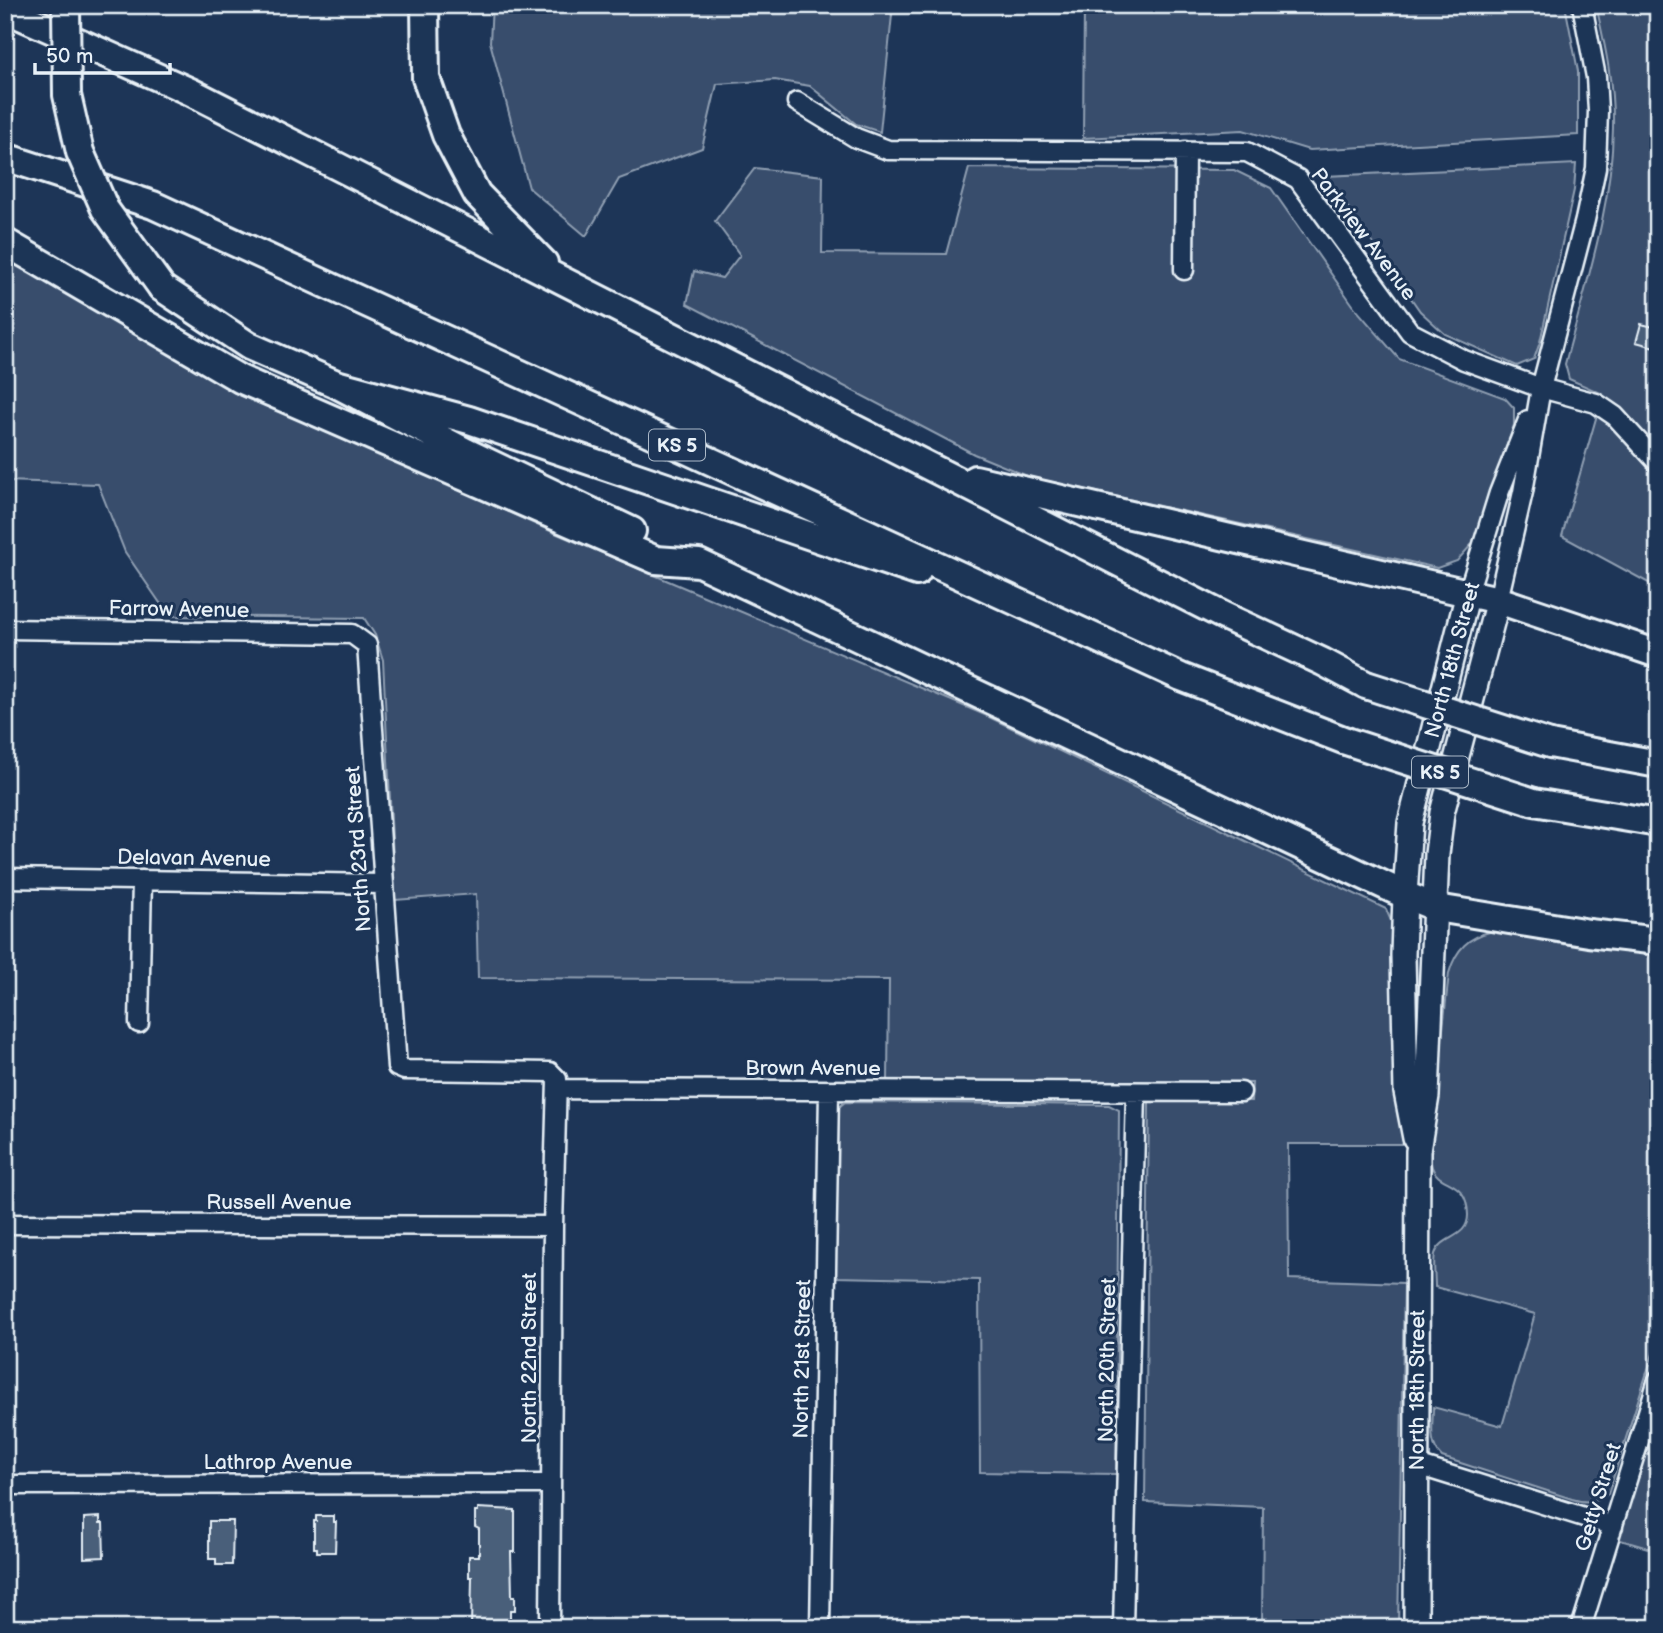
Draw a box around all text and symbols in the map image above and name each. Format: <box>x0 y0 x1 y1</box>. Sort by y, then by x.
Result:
scale bar <box>35 32 170 76</box>
text: 50 m <box>46 44 93 69</box>
street label: Parkview Avenue <box>1306 163 1422 306</box>
road number: KS 5 <box>649 430 705 460</box>
street label: North 18th Street <box>1420 579 1485 741</box>
street label: Farrow Avenue <box>109 596 249 623</box>
road number: KS 5 <box>1412 757 1468 788</box>
street label: North 23rd Street <box>340 765 377 933</box>
street label: Delavan Avenue <box>117 845 271 872</box>
street label: Brown Avenue <box>745 1056 881 1081</box>
street label: Russell Avenue <box>206 1190 352 1215</box>
street label: North 22nd Street <box>517 1272 542 1443</box>
street label: North 20th Street <box>1094 1277 1121 1443</box>
street label: North 21st Street <box>789 1279 816 1439</box>
street label: North 18th Street <box>1405 1309 1430 1470</box>
street label: Getty Street <box>1570 1439 1627 1554</box>
street label: Lathrop Avenue <box>204 1450 352 1475</box>

